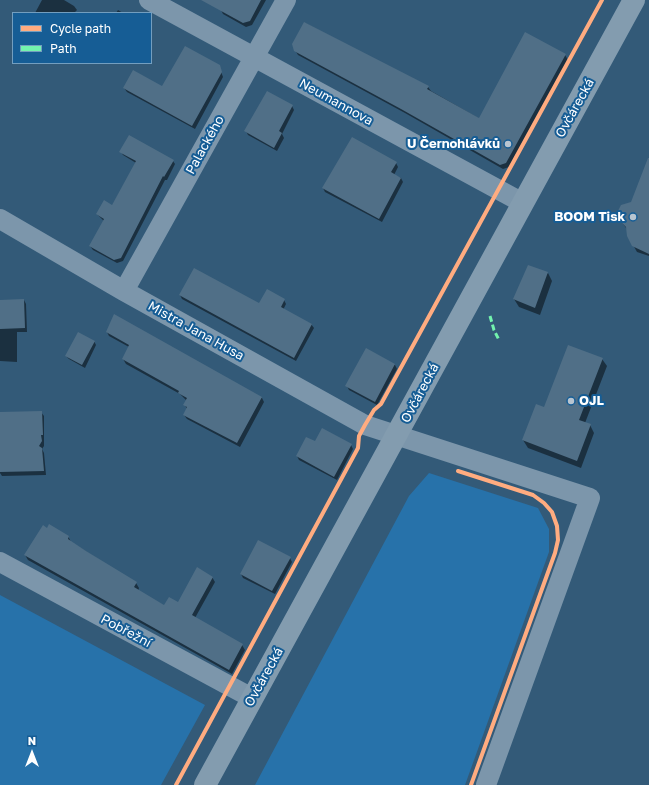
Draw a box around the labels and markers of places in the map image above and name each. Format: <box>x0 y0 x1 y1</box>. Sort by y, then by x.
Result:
place label: U Černohlávků <box>407 136 500 152</box>
marker: U Černohlávků <box>503 139 513 149</box>
place label: BOOM Tisk <box>554 209 625 225</box>
marker: BOOM Tisk <box>628 212 638 222</box>
place label: OJL <box>579 393 604 409</box>
marker: OJL <box>566 396 576 406</box>

